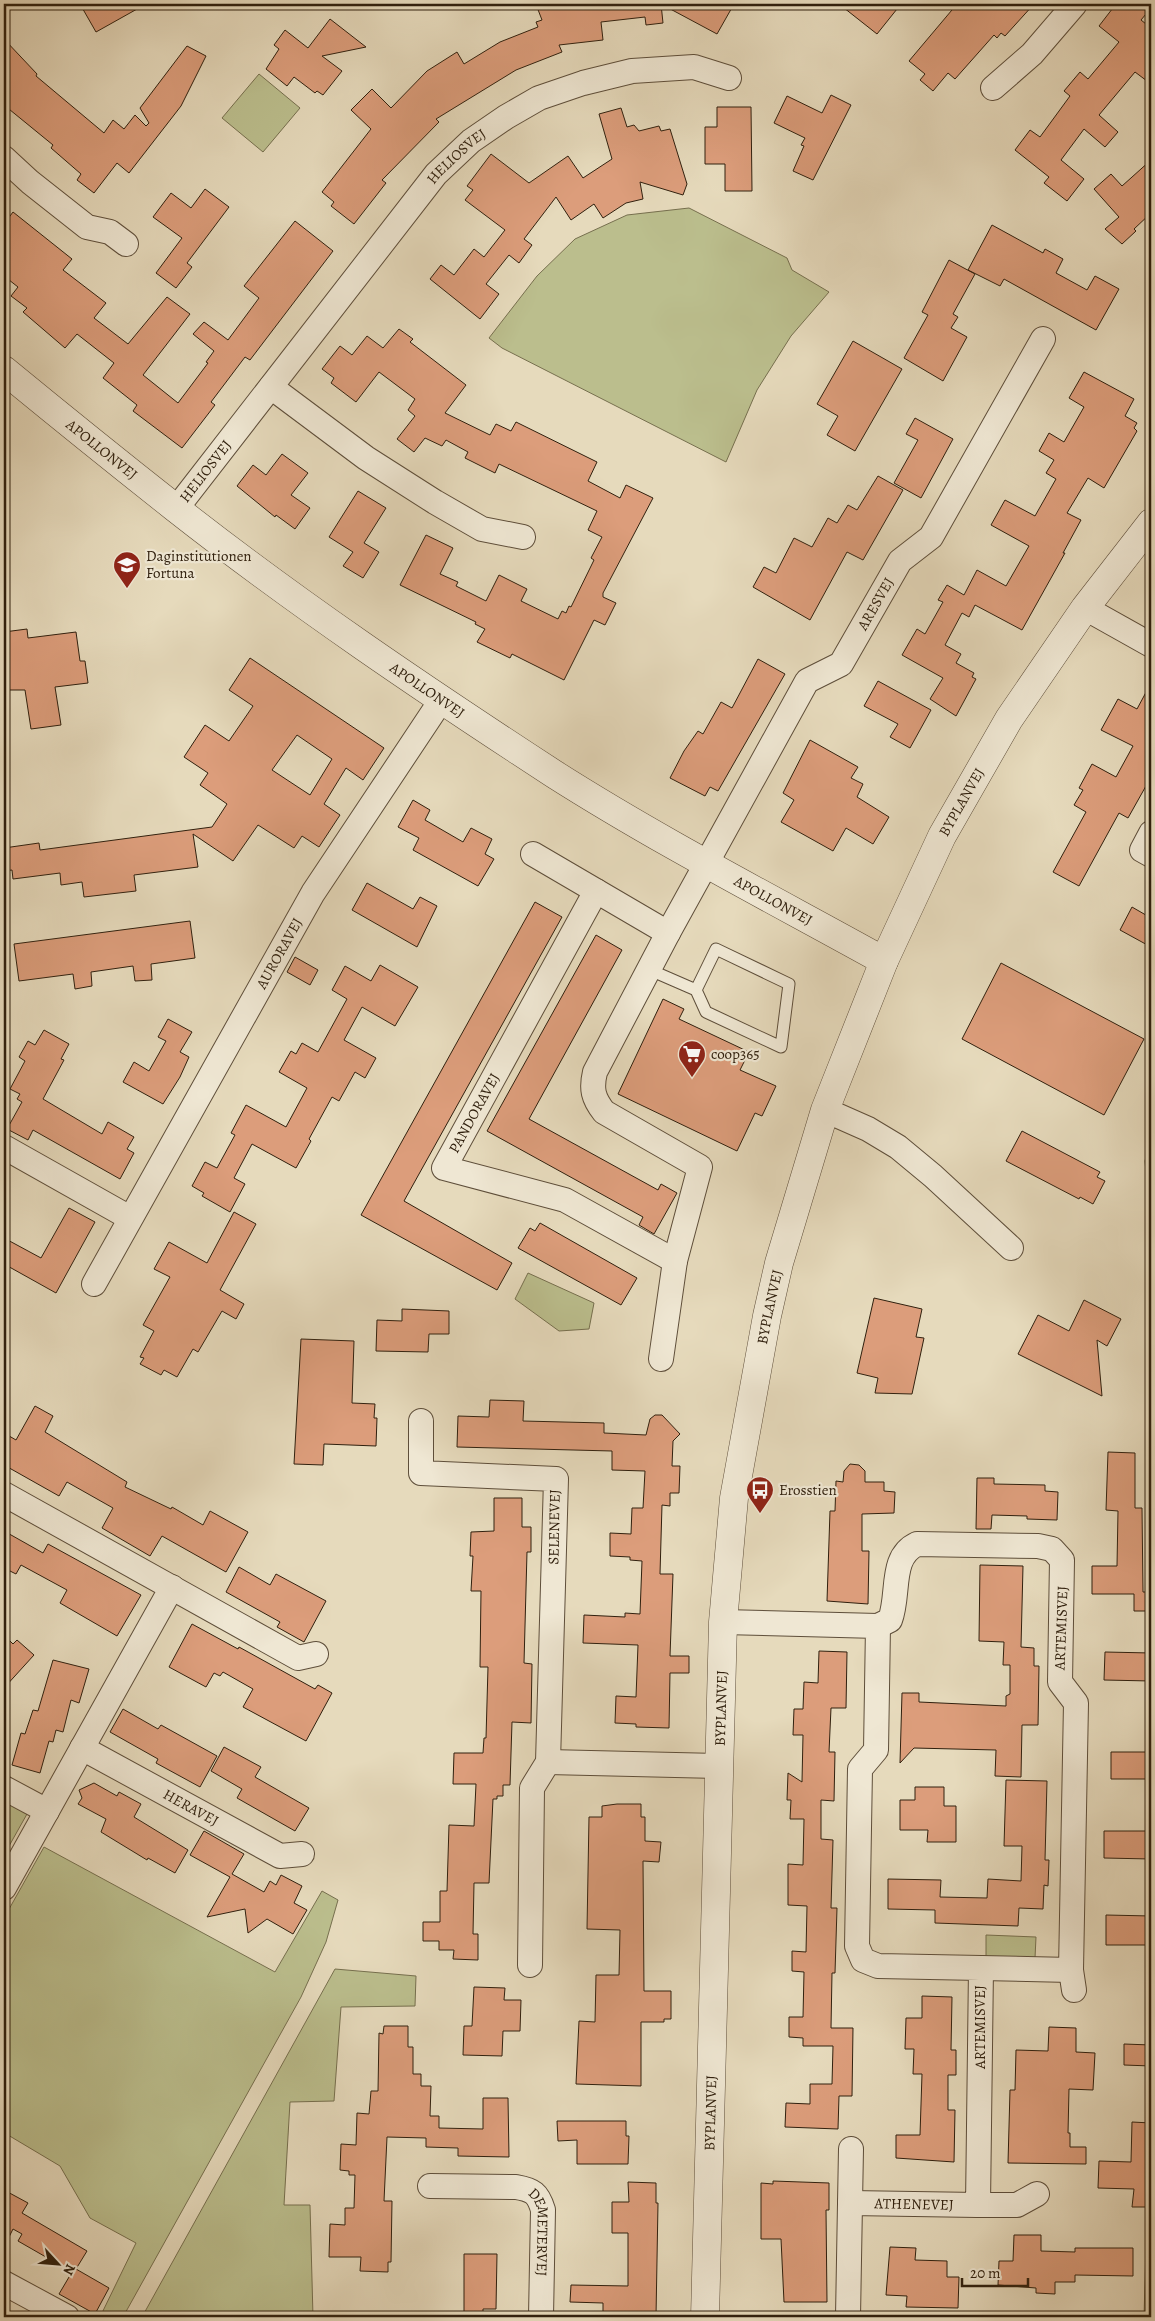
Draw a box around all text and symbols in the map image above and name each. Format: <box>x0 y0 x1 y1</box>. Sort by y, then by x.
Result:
street label: HELIOSVEJ <box>422 124 490 188</box>
street label: APOLLONVEJ <box>61 414 142 484</box>
street label: HELIOSVEJ <box>175 436 236 507</box>
place label: Daginstitutionen Fortuna <box>146 546 252 583</box>
school or university icon: Daginstitutionen Fortuna <box>112 550 142 589</box>
street label: ARESVEJ <box>852 574 899 635</box>
street label: APOLLONVEJ <box>385 657 469 723</box>
street label: BYPLANVEJ <box>934 764 989 840</box>
street label: APOLLONVEJ <box>730 870 816 930</box>
street label: AURORAVEJ <box>251 914 307 993</box>
supermarket icon: coop365 <box>677 1039 707 1078</box>
place label: coop365 <box>711 1044 760 1064</box>
street label: PANDORAVEJ <box>444 1069 504 1157</box>
street label: BYPLANVEJ <box>752 1268 787 1346</box>
bus stop icon: Erosstien <box>745 1475 775 1514</box>
place label: Erosstien <box>779 1480 837 1500</box>
street label: SELENEVEJ <box>543 1489 565 1565</box>
street label: ARTEMISVEJ <box>1050 1586 1072 1671</box>
street label: BYPLANVEJ <box>710 1670 732 1746</box>
street label: HERAVEJ <box>160 1784 222 1831</box>
street label: ARTEMISVEJ <box>970 1985 990 2070</box>
street label: BYPLANVEJ <box>699 2075 721 2151</box>
street label: DEMETERVEJ <box>524 2183 553 2277</box>
street label: ATHENEVEJ <box>873 2193 954 2215</box>
north arrow <box>32 2238 82 2288</box>
scale bar <box>962 2256 1029 2288</box>
text: N <box>58 2261 80 2278</box>
text: 20 m <box>970 2263 1001 2283</box>

